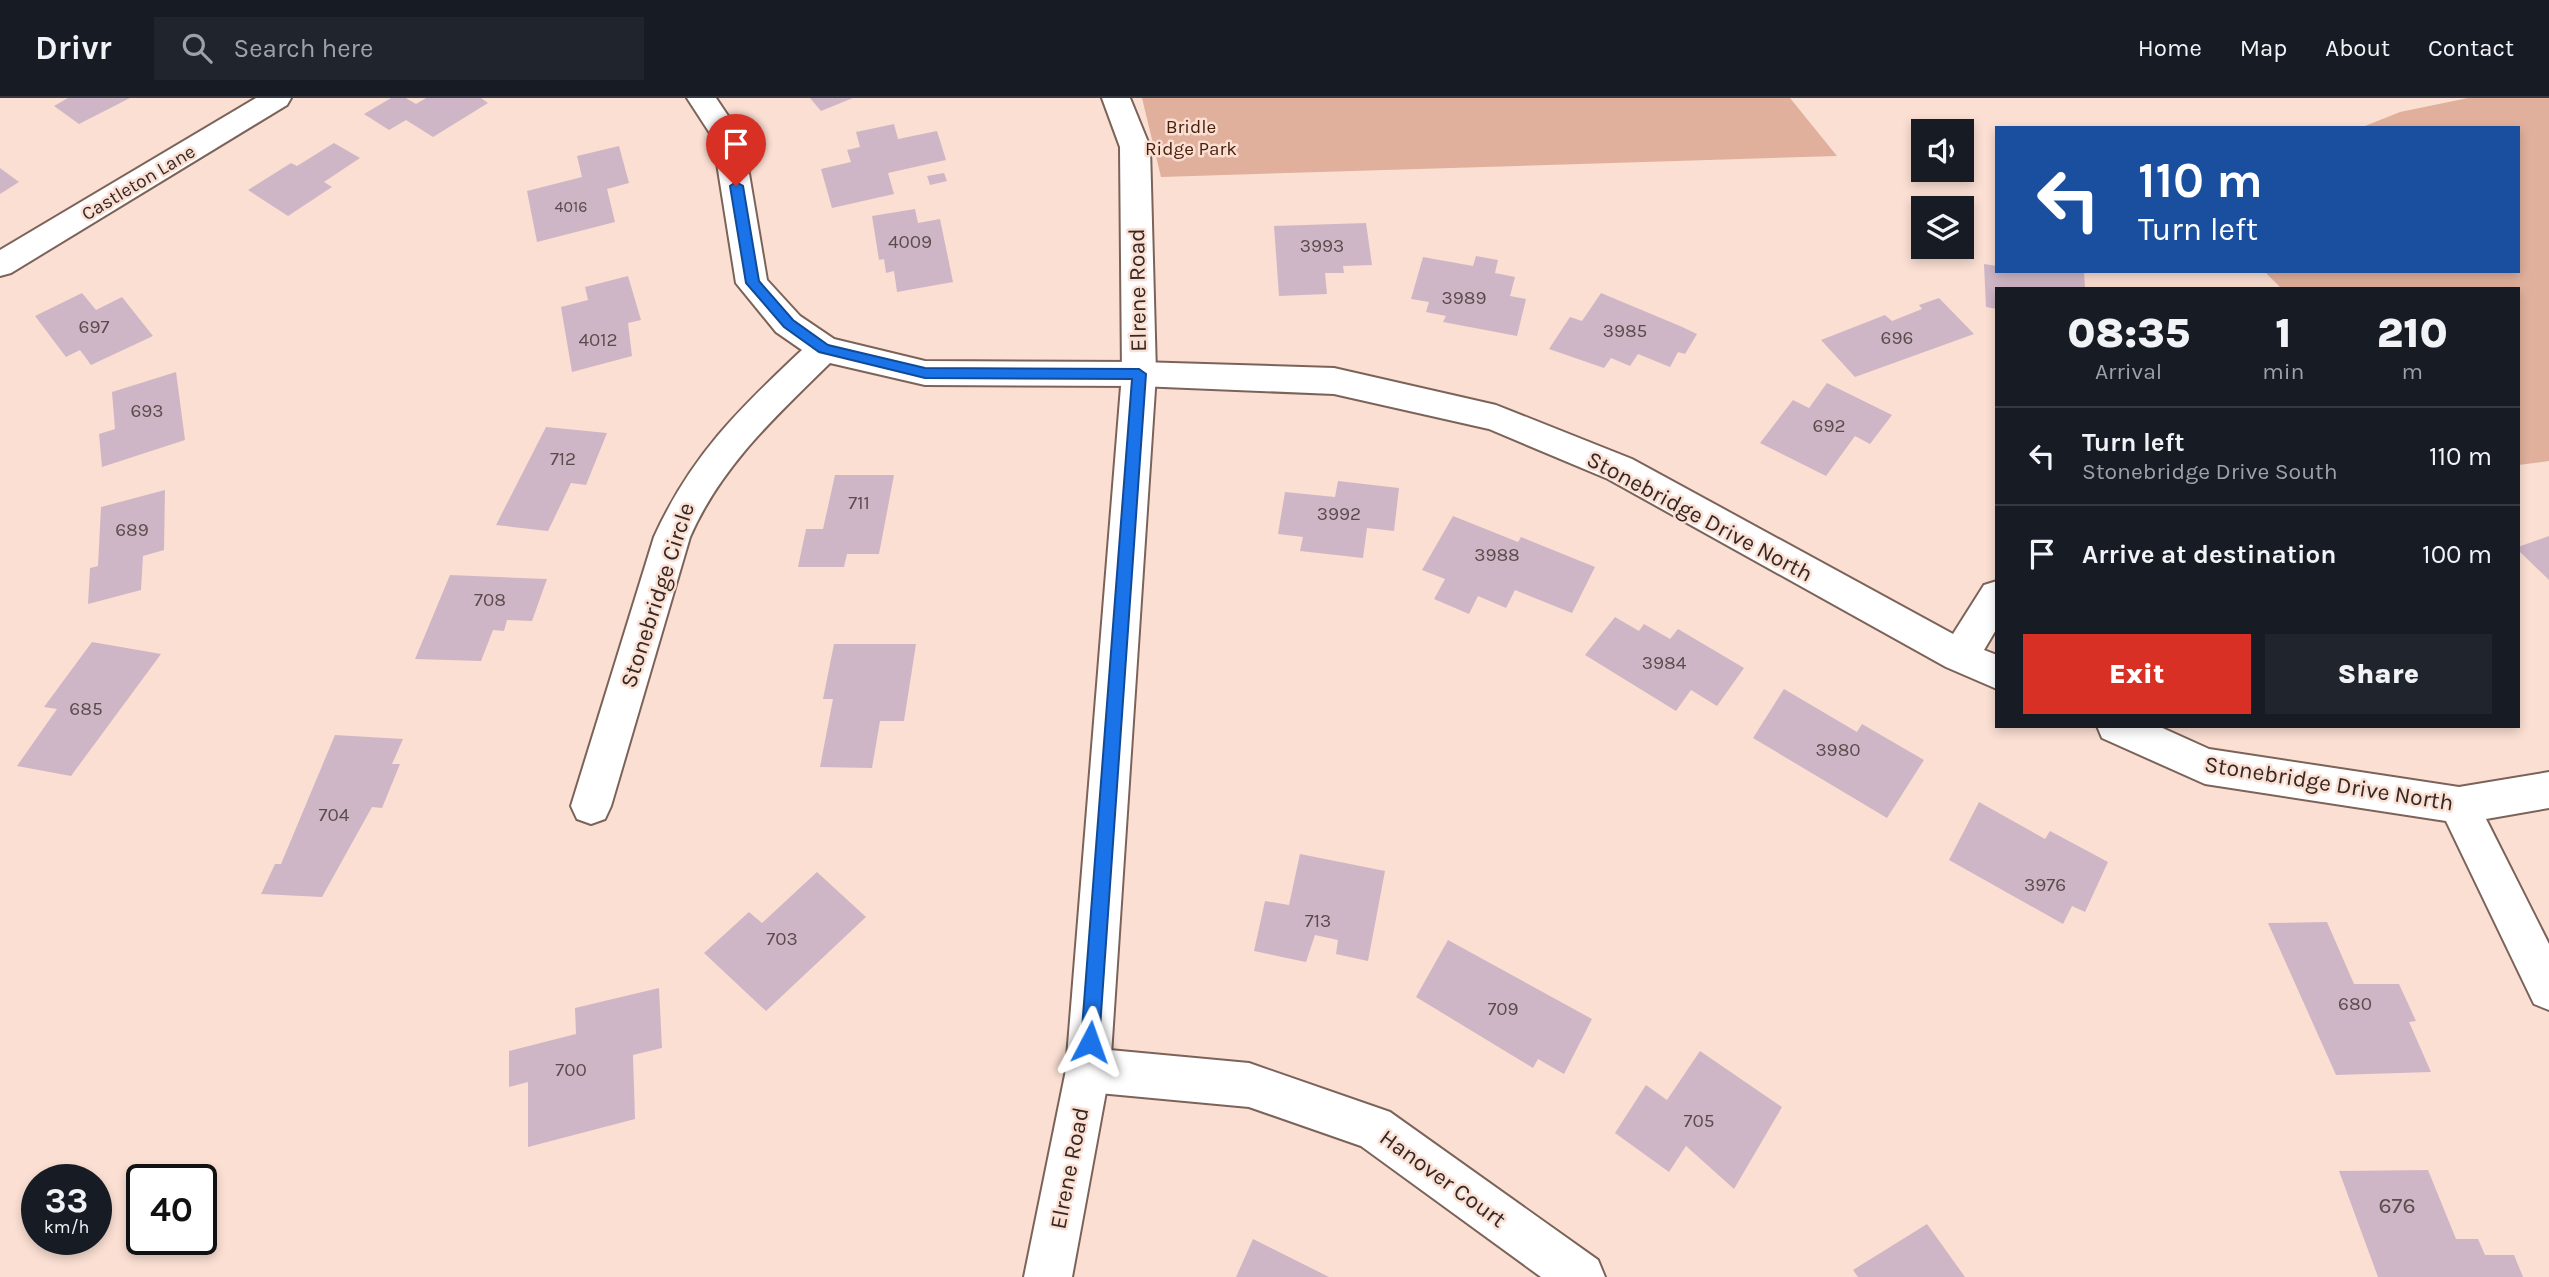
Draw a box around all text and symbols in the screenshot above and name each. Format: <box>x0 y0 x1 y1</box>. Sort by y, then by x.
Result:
search box <box>154 17 644 80</box>
text: Drivr <box>35 29 112 67</box>
icon: search <box>178 29 216 67</box>
text: Search here <box>234 33 373 64</box>
text: Home <box>2138 34 2202 62</box>
text: Map <box>2240 34 2287 62</box>
text: About <box>2325 34 2390 62</box>
text: Contact <box>2428 34 2514 62</box>
pin <box>706 114 766 186</box>
park label: Bridle Ridge Park <box>1145 116 1237 160</box>
map controls <box>1911 119 1974 259</box>
button: sound <box>1911 119 1974 182</box>
icon: arrive <box>717 125 755 163</box>
street label: Castleton Lane <box>78 140 199 225</box>
text: 110 m <box>2138 152 2263 209</box>
icon: left <box>2023 154 2114 245</box>
button: layers <box>1911 196 1974 259</box>
house number: 4016 <box>555 197 587 216</box>
text: Turn left <box>2138 211 2258 248</box>
street label: Elrene Road <box>1123 228 1152 352</box>
house number: 4009 <box>888 231 932 253</box>
house number: 3993 <box>1300 235 1344 257</box>
house number: 3989 <box>1442 287 1486 309</box>
text: 08:35 <box>2067 308 2190 358</box>
text: 1 <box>2275 308 2291 358</box>
text: 210 <box>2377 308 2448 358</box>
house number: 697 <box>79 316 109 338</box>
house number: 3985 <box>1603 320 1647 342</box>
house number: 696 <box>1881 327 1913 349</box>
house number: 4012 <box>578 329 618 351</box>
text: Arrival <box>2095 358 2162 385</box>
text: min <box>2262 358 2304 385</box>
text: m <box>2401 358 2423 385</box>
house number: 693 <box>130 400 164 422</box>
house number: 692 <box>1813 415 1845 437</box>
text: Turn left <box>2082 427 2184 458</box>
icon: left <box>2023 437 2061 475</box>
text: 110 m <box>2429 441 2492 472</box>
street label: Stonebridge Drive North <box>1582 445 1817 587</box>
house number: 712 <box>550 448 576 470</box>
text: Stonebridge Drive South <box>2082 458 2338 485</box>
house number: 711 <box>848 492 870 514</box>
street label: Stonebridge Circle <box>615 499 700 691</box>
house number: 3992 <box>1317 503 1361 525</box>
house number: 689 <box>115 519 149 541</box>
icon: arrive <box>2023 535 2061 573</box>
text: Arrive at destination <box>2082 539 2336 570</box>
text: 100 m <box>2422 539 2492 570</box>
house number: 3988 <box>1474 544 1520 566</box>
house number: 708 <box>474 589 506 611</box>
button: Exit <box>2023 634 2251 714</box>
button: Share <box>2265 634 2492 714</box>
house number: 3984 <box>1642 652 1687 674</box>
house number: 685 <box>69 698 103 720</box>
house number: 3980 <box>1815 739 1861 761</box>
street label: Stonebridge Drive North <box>2202 750 2455 817</box>
house number: 704 <box>319 804 350 826</box>
house number: 3976 <box>2024 874 2066 896</box>
house number: 713 <box>1305 910 1331 932</box>
house number: 703 <box>766 928 798 950</box>
house number: 680 <box>2338 993 2372 1015</box>
house number: 709 <box>1487 998 1519 1020</box>
position arrow <box>1053 1005 1127 1079</box>
house number: 700 <box>555 1059 587 1081</box>
street label: Elrene Road <box>1044 1105 1095 1231</box>
house number: 705 <box>1684 1110 1714 1132</box>
street label: Hanover Court <box>1374 1124 1511 1233</box>
speed limit sign: 40 <box>126 1164 217 1255</box>
text: 33 <box>45 1180 88 1221</box>
house number: 676 <box>2378 1192 2416 1219</box>
text: km/h <box>44 1216 89 1238</box>

